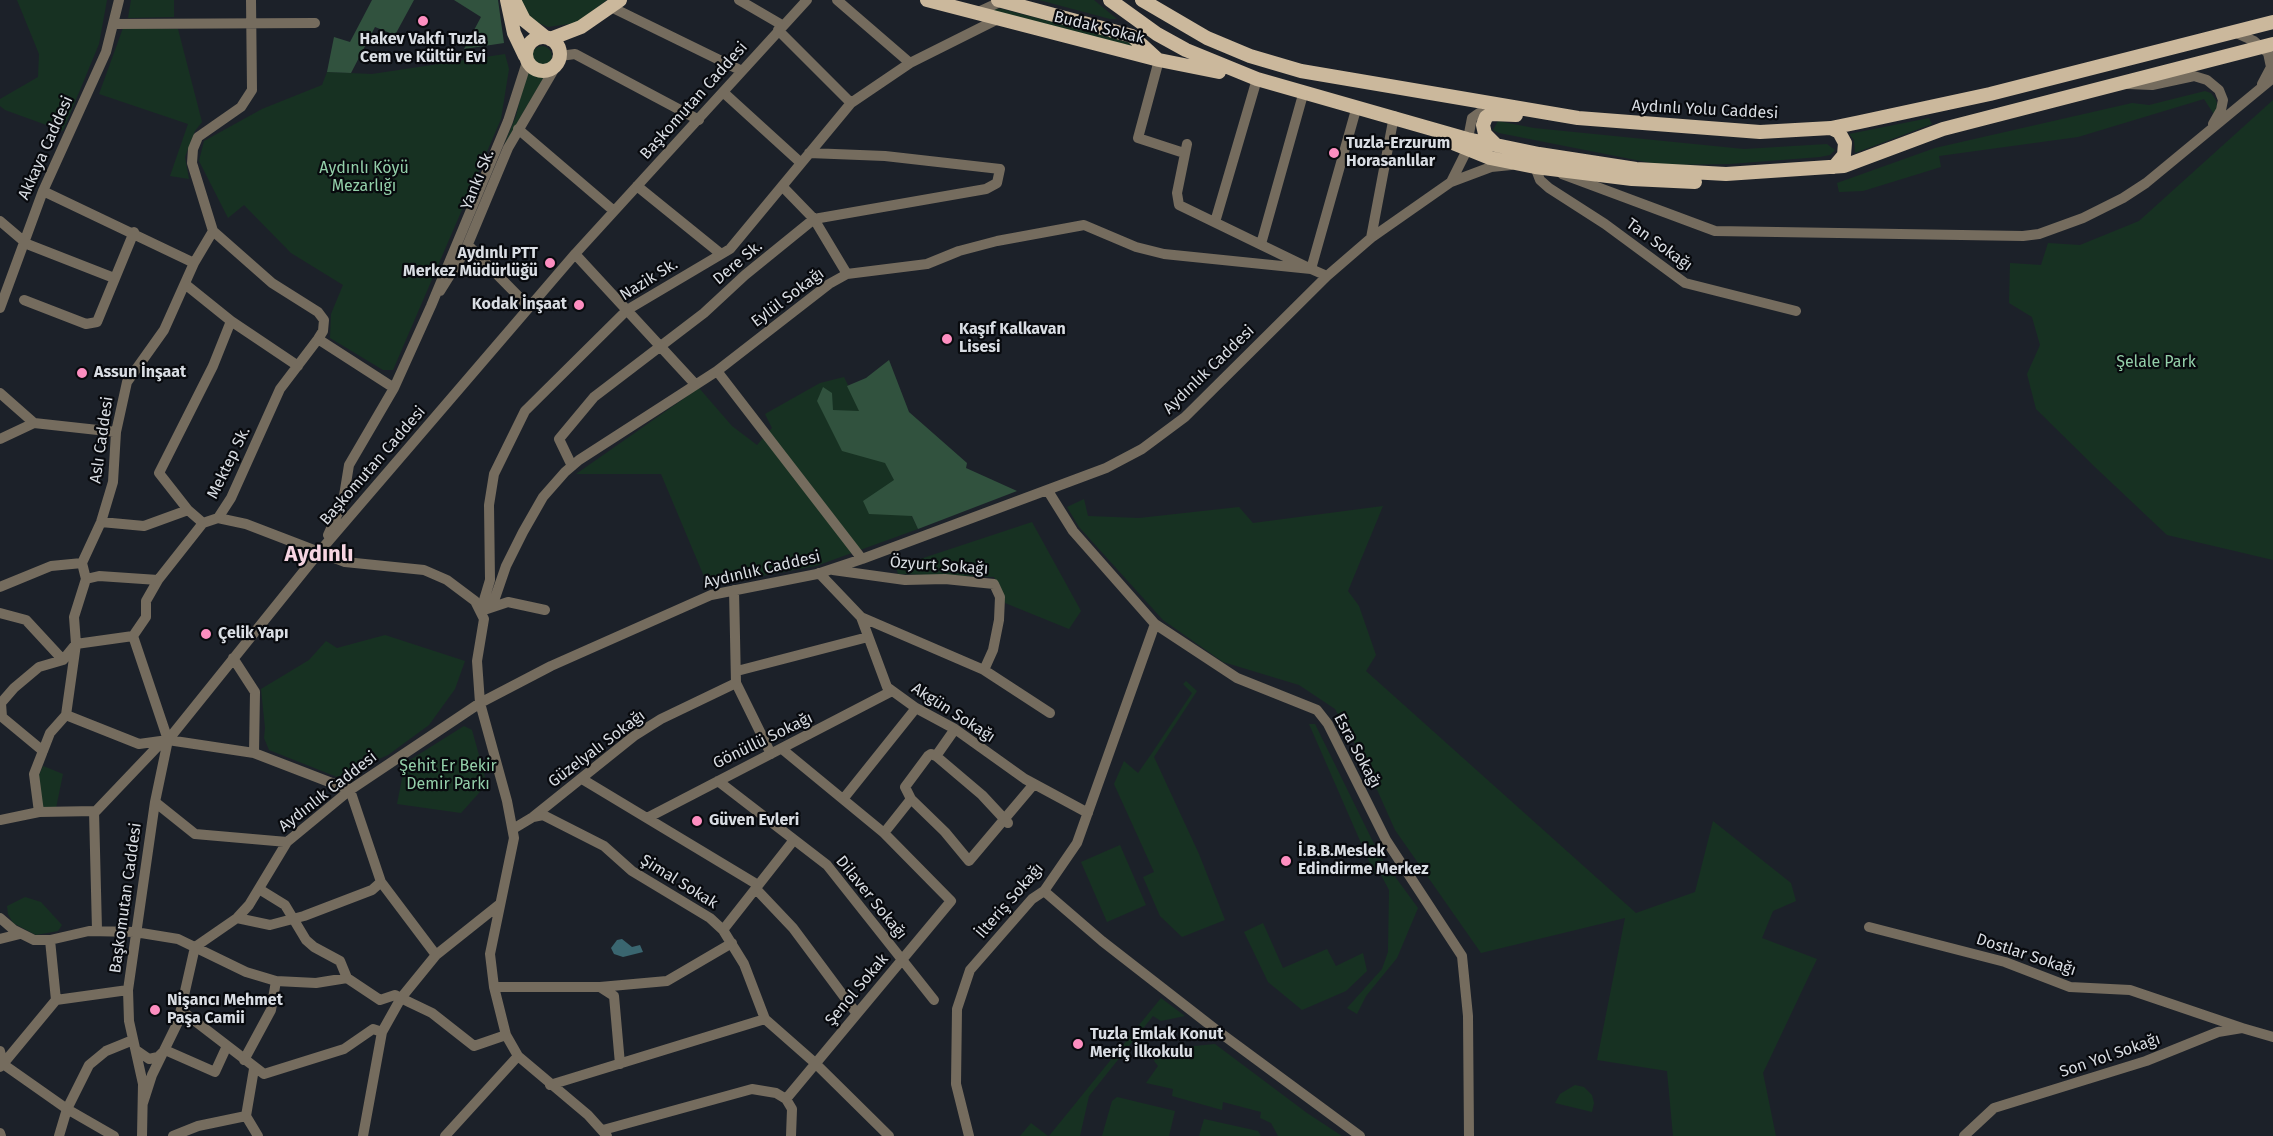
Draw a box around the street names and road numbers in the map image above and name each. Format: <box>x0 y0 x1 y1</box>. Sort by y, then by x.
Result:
street label: Budak Sokak <box>1052 7 1146 49</box>
street label: Başkomutan Caddesi <box>636 38 752 164</box>
street label: Akkaya Caddesi <box>15 93 77 203</box>
street label: Aydınlı Yolu Caddesi <box>1631 97 1779 123</box>
street label: Yankı Sk. <box>457 147 499 213</box>
street label: Tan Sokağı <box>1622 215 1696 275</box>
street label: Dere Sk. <box>709 237 767 289</box>
street label: Nazik Sk. <box>617 255 681 305</box>
street label: Eylül Sokağı <box>748 264 828 332</box>
street label: Aydınlık Caddesi <box>1159 322 1259 418</box>
street label: Aslı Caddesi <box>86 395 118 485</box>
street label: Başkomutan Caddesi <box>316 403 430 529</box>
street label: Mektep Sk. <box>203 424 255 502</box>
street label: Aydınlık Caddesi <box>702 547 822 593</box>
street label: Özyurt Sokağı <box>889 553 989 579</box>
street label: Akgün Sokağı <box>908 679 998 747</box>
street label: Güzelyalı Sokağı <box>545 706 649 792</box>
street label: Gönüllü Sokağı <box>710 709 816 773</box>
street label: Esra Sokağı <box>1329 710 1385 792</box>
street label: Aydınlık Caddesi <box>275 748 381 836</box>
street label: Başkomutan Caddesi <box>106 822 146 974</box>
street label: Şimal Sokak <box>637 851 721 913</box>
street label: Dilaver Sokağı <box>831 852 911 944</box>
street label: İlteriş Sokağı <box>972 859 1048 943</box>
street label: Dostlar Sokağı <box>1974 930 2078 980</box>
street label: Şenol Sokak <box>821 950 893 1030</box>
street label: Son Yol Sokağı <box>2057 1030 2163 1082</box>

